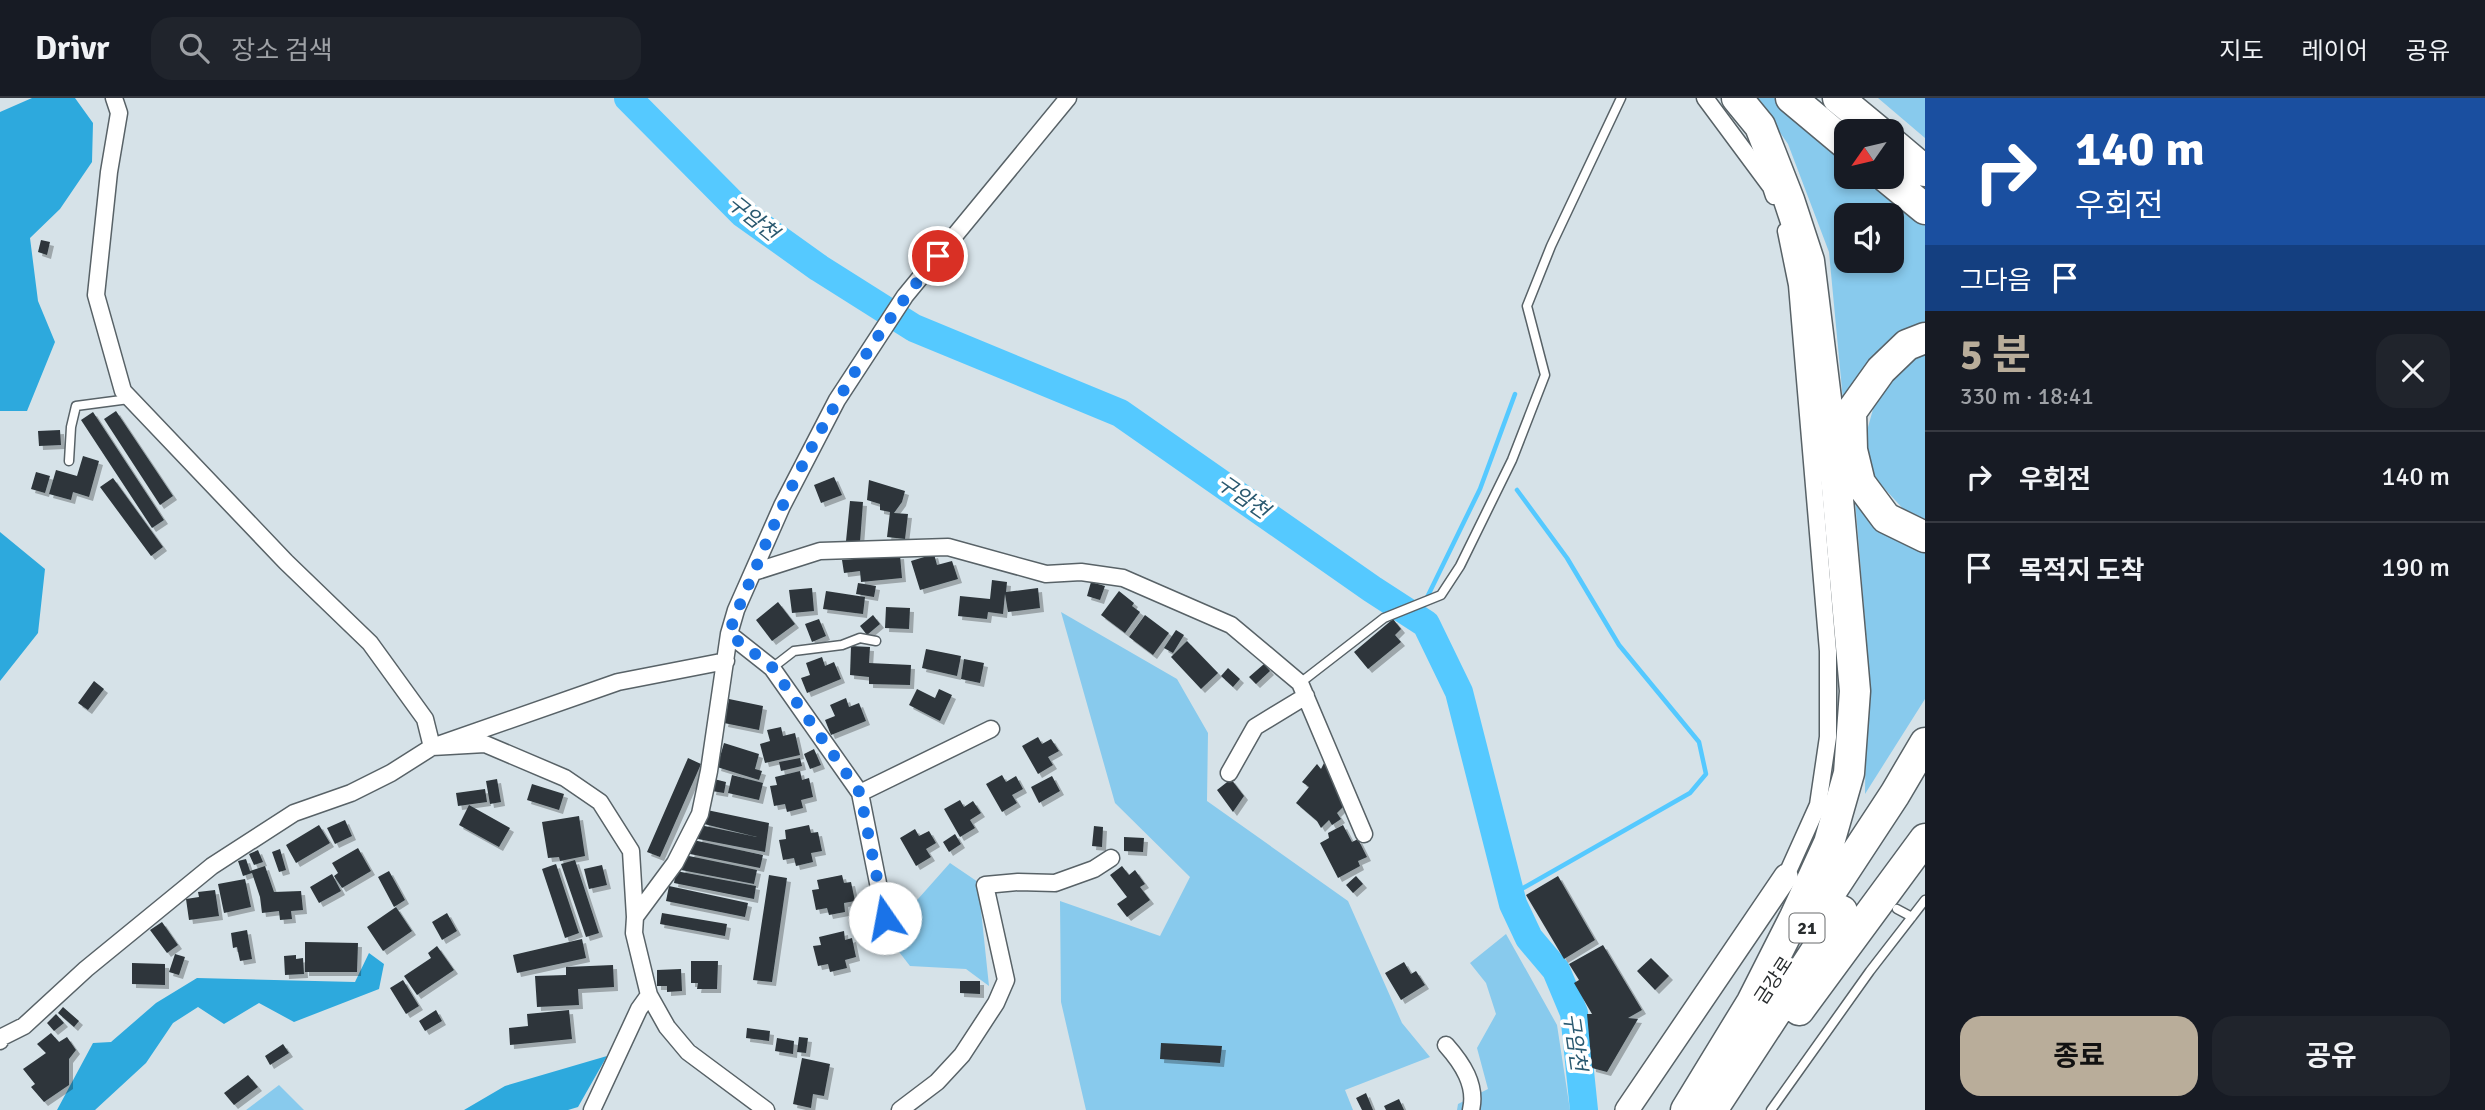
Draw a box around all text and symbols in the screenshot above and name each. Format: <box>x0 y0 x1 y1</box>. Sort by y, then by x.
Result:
search box <box>151 17 641 80</box>
text: Drivr <box>35 28 109 69</box>
icon: search <box>175 29 213 67</box>
text: 장소 검색 <box>231 35 333 67</box>
text: 지도 <box>2219 36 2264 66</box>
text: 레이어 <box>2302 36 2368 66</box>
text: 공유 <box>2406 36 2450 66</box>
north arrow <box>1834 119 1904 189</box>
map controls <box>1834 119 1904 273</box>
text: 140 m <box>2075 119 2205 179</box>
icon: right <box>1960 126 2051 217</box>
text: 우회전 <box>2075 186 2163 225</box>
water label: 구암천 <box>722 190 786 248</box>
button: sound <box>1834 203 1904 273</box>
pin <box>908 226 968 286</box>
icon: arrive <box>919 237 957 275</box>
icon: arrive <box>2046 259 2084 297</box>
text: 그다음 <box>1960 265 2032 297</box>
text: 5 분 <box>1960 330 2031 381</box>
button: close <box>2376 334 2450 408</box>
text: 330 m · 18:41 <box>1960 382 2094 411</box>
icon: right <box>1960 458 1998 496</box>
text: 140 m <box>2381 461 2450 493</box>
text: 우회전 <box>2019 464 2091 496</box>
water label: 구암천 <box>1212 470 1276 526</box>
icon: arrive <box>1960 549 1998 587</box>
text: 190 m <box>2381 552 2450 584</box>
text: 목적지 도착 <box>2019 555 2144 587</box>
position arrow <box>848 881 922 955</box>
road number: 21 <box>1790 914 1825 942</box>
street label: 금강로 <box>1749 952 1798 1009</box>
water label: 구암천 <box>1558 1011 1592 1075</box>
button: 종료 <box>1960 1016 2198 1096</box>
button: 공유 <box>2212 1016 2450 1096</box>

